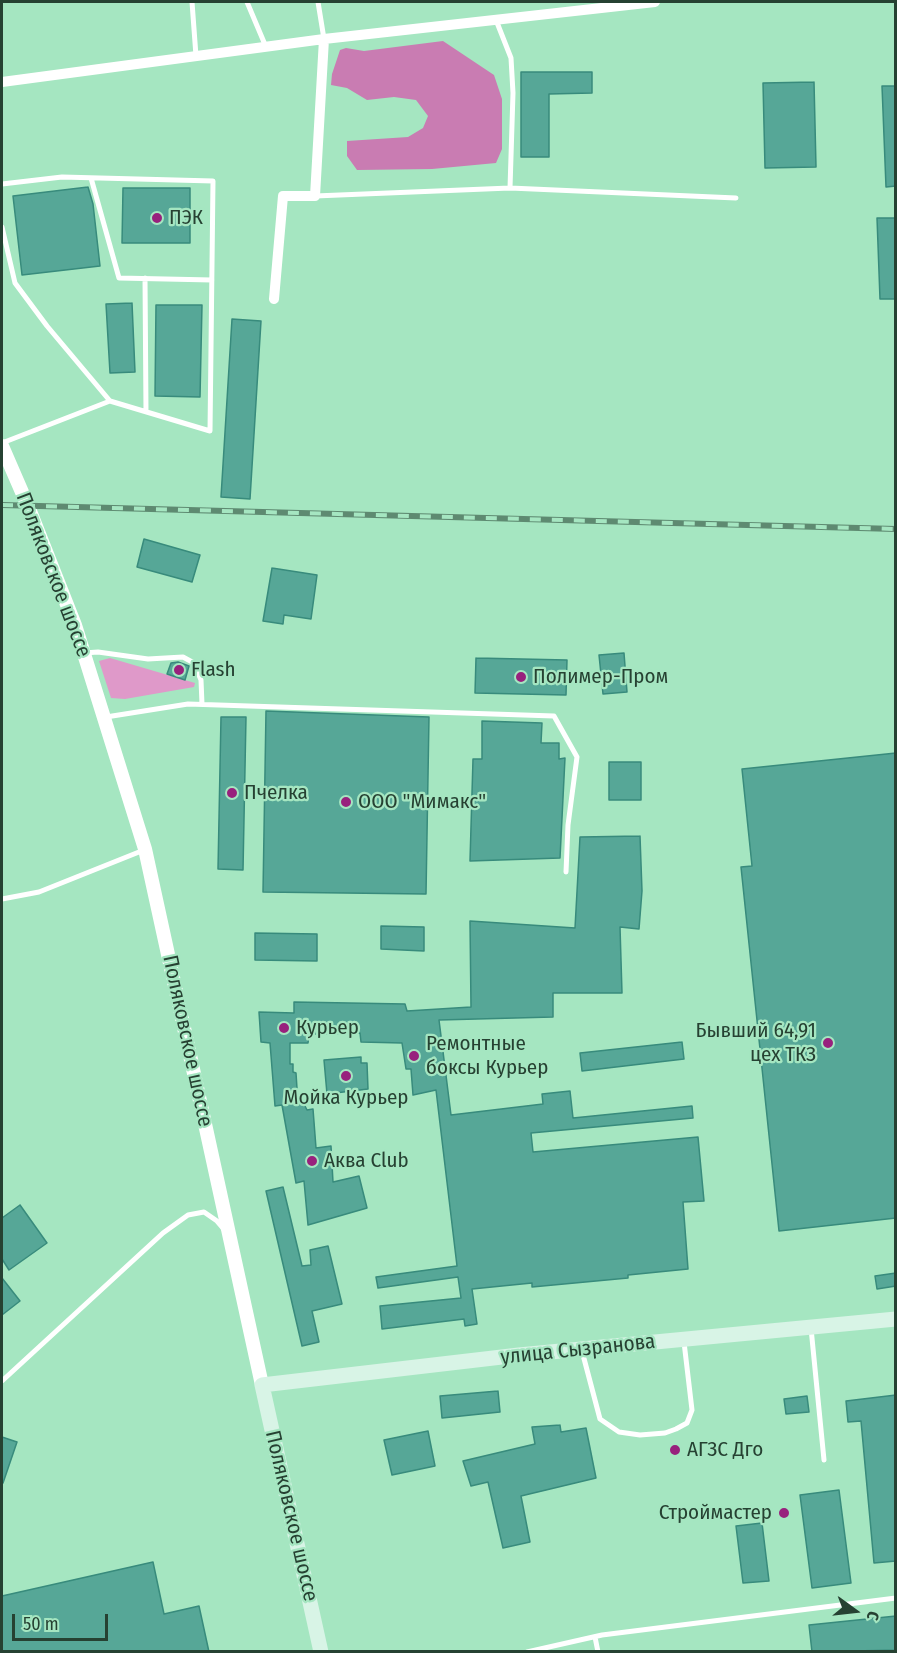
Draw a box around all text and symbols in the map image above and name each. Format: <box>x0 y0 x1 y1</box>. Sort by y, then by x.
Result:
place label: ПЭК <box>169 205 203 231</box>
marker: ПЭК <box>150 211 164 225</box>
street label: Поляковское шоссе <box>10 489 96 661</box>
place label: Flash <box>191 657 236 683</box>
marker: Flash <box>172 663 186 677</box>
place label: Полимер-Пром <box>533 664 668 690</box>
marker: Полимер-Пром <box>514 670 528 684</box>
place label: Пчелка <box>244 780 308 806</box>
marker: Пчелка <box>225 786 239 800</box>
place label: ООО "Мимакс" <box>358 789 486 815</box>
marker: ООО "Мимакс" <box>339 795 353 809</box>
street label: Поляковское шоссе <box>157 953 217 1129</box>
place label: Курьер <box>296 1015 359 1041</box>
place label: Бывший 64,91 цех ТКЗ <box>695 1018 816 1068</box>
marker: Курьер <box>277 1021 291 1035</box>
place label: Ремонтные боксы Курьер <box>426 1031 548 1081</box>
marker: Бывший 64,91 цех ТКЗ <box>821 1036 835 1050</box>
marker: Ремонтные боксы Курьер <box>407 1049 421 1063</box>
marker: Мойка Курьер <box>339 1069 353 1083</box>
place label: Мойка Курьер <box>284 1085 408 1111</box>
place label: Аква Club <box>324 1148 409 1174</box>
marker: Аква Club <box>305 1154 319 1168</box>
street label: улица Сызранова <box>499 1329 657 1371</box>
street label: Поляковское шоссе <box>259 1428 323 1604</box>
place label: АГЗС Дго <box>687 1437 763 1463</box>
marker: АГЗС Дго <box>668 1443 682 1457</box>
place label: Строймастер <box>659 1500 772 1526</box>
marker: Строймастер <box>777 1506 791 1520</box>
north arrow <box>825 1581 885 1641</box>
scale bar <box>15 1602 111 1640</box>
text: С <box>863 1609 883 1622</box>
text: 50 m <box>23 1613 59 1635</box>

